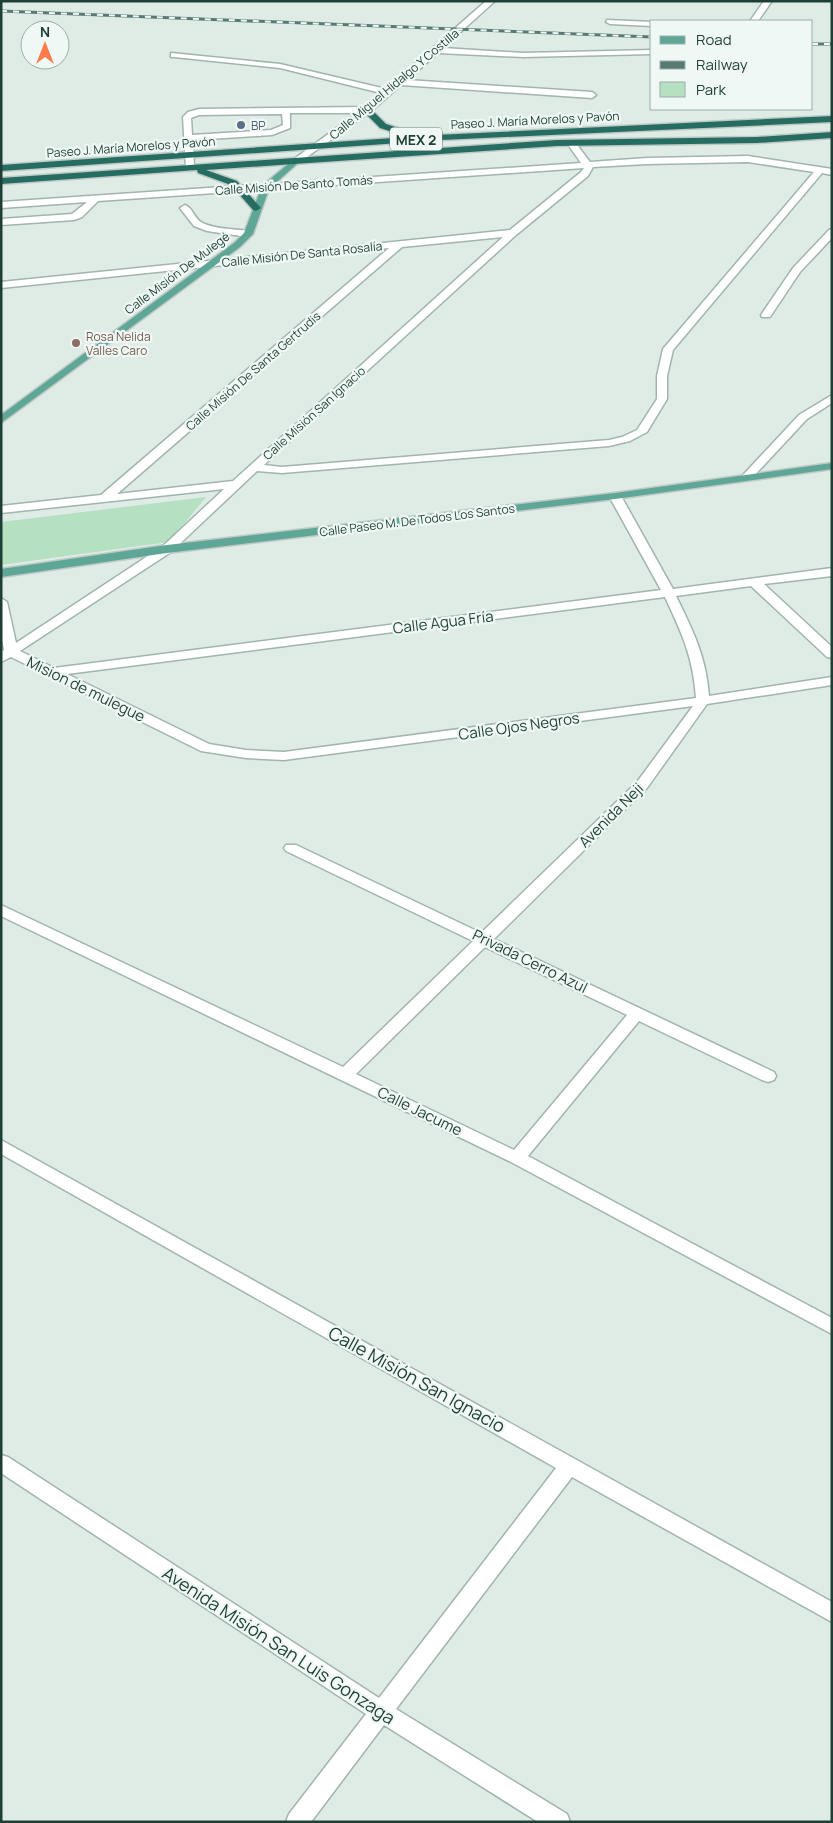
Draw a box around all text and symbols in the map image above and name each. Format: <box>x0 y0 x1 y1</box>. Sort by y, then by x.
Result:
north arrow <box>20 20 70 70</box>
legend <box>650 20 813 110</box>
text: N <box>40 22 50 41</box>
street label: Calle Miguel Hidalgo Y Costilla <box>326 25 462 143</box>
text: Road <box>696 29 732 50</box>
text: Railway <box>696 54 748 75</box>
text: Park <box>696 79 726 100</box>
street label: Paseo J. María Morelos y Pavón <box>450 107 620 133</box>
place label: BP <box>251 117 266 134</box>
marker: BP <box>235 119 247 131</box>
road number: MEX 2 <box>390 128 442 150</box>
street label: Paseo J. María Morelos y Pavón <box>46 133 216 161</box>
street label: Calle Misión De Santo Tomás <box>215 171 373 199</box>
street label: Calle Misión De Mulegé <box>121 228 233 318</box>
street label: Calle Misión De Santa Rosalía <box>221 237 383 271</box>
street label: Calle Misión De Santa Gertrudis <box>182 308 324 434</box>
place label: Rosa Nelida Valles Caro <box>86 328 151 359</box>
marker: Rosa Nelida Valles Caro <box>70 337 82 349</box>
street label: Calle Misión San Ignacio <box>259 362 369 464</box>
street label: Calle Paseo M. De Todos Los Santos <box>318 500 516 540</box>
street label: Calle Agua Fría <box>391 605 495 639</box>
street label: Mision de mulegue <box>23 651 149 727</box>
street label: Calle Ojos Negros <box>457 707 581 745</box>
street label: Avenida Neji <box>574 778 648 852</box>
street label: Privada Cerro Azul <box>469 924 591 998</box>
street label: Calle Jacume <box>374 1081 466 1141</box>
street label: Calle Misión San Ignacio <box>324 1320 510 1438</box>
street label: Avenida Misión San Luis Gonzaga <box>158 1561 400 1729</box>

